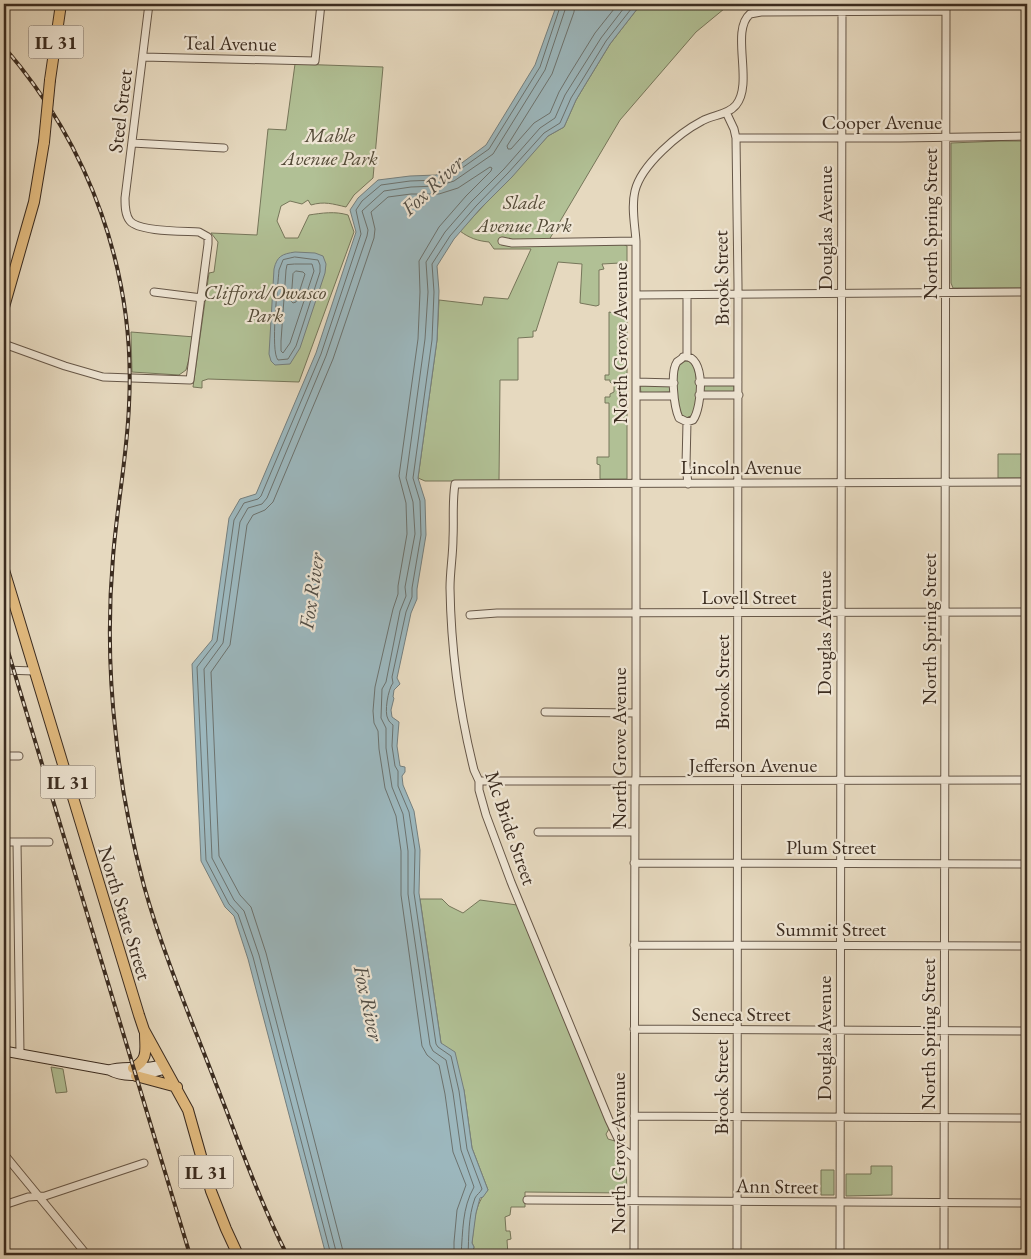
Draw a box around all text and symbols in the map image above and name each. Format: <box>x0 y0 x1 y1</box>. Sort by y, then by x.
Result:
road number: IL 31 <box>28 26 84 58</box>
street label: Teal Avenue <box>183 29 277 57</box>
street label: Steel Street <box>102 67 138 154</box>
street label: Cooper Avenue <box>822 109 942 135</box>
park label: Mable Avenue Park <box>280 122 378 171</box>
water label: Fox River <box>394 148 470 222</box>
street label: North Spring Street <box>917 148 943 300</box>
street label: Douglas Avenue <box>812 165 838 290</box>
park label: Slade Avenue Park <box>474 189 572 238</box>
street label: Brook Street <box>707 229 735 326</box>
street label: North Grove Avenue <box>607 262 633 424</box>
park label: Clifford/Owasco Park <box>204 279 327 328</box>
street label: Lincoln Avenue <box>680 454 802 480</box>
water label: Fox River <box>292 550 330 632</box>
street label: North Spring Street <box>916 553 942 705</box>
street label: Douglas Avenue <box>811 570 837 695</box>
street label: Lovell Street <box>702 584 797 610</box>
street label: Brook Street <box>709 634 735 730</box>
street label: North Grove Avenue <box>606 667 632 829</box>
street label: Jefferson Avenue <box>687 752 817 778</box>
road number: IL 31 <box>40 766 96 799</box>
street label: Mc Bride Street <box>479 768 543 889</box>
street label: Plum Street <box>786 834 877 860</box>
street label: North State Street <box>92 843 158 984</box>
street label: Summit Street <box>776 916 887 942</box>
street label: North Spring Street <box>915 958 941 1110</box>
water label: Fox River <box>348 962 390 1044</box>
street label: Douglas Avenue <box>811 975 837 1100</box>
street label: Seneca Street <box>691 1001 791 1027</box>
street label: Brook Street <box>708 1039 734 1135</box>
street label: North Grove Avenue <box>605 1072 631 1234</box>
road number: IL 31 <box>178 1156 234 1188</box>
street label: Ann Street <box>734 1172 819 1200</box>

